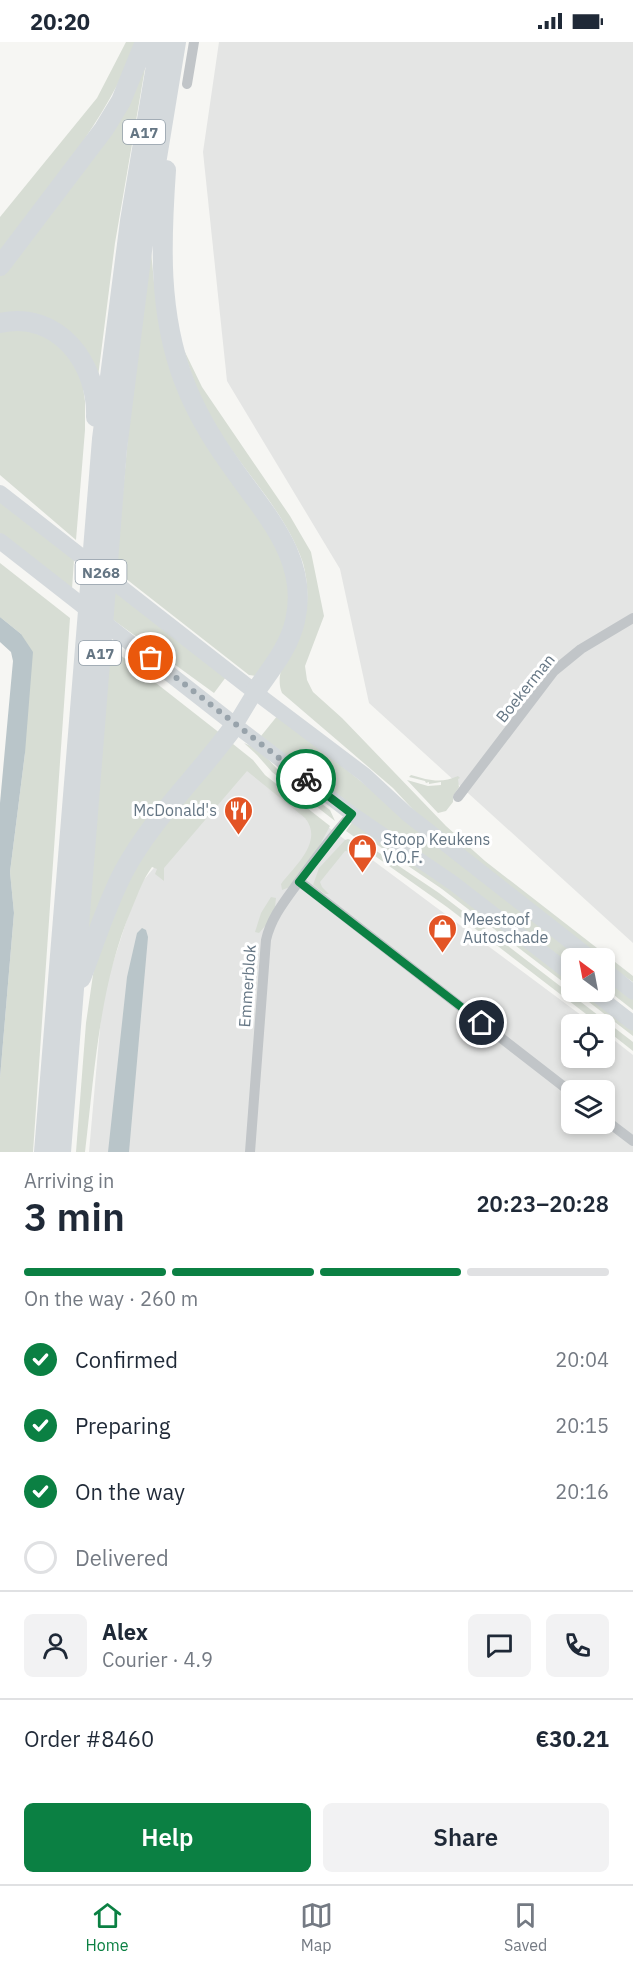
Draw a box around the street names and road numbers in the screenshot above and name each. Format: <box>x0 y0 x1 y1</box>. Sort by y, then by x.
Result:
road number: A17 <box>123 120 165 144</box>
road number: N268 <box>76 560 126 584</box>
road number: A17 <box>79 641 121 665</box>
street label: Boekerman <box>491 650 559 726</box>
street label: Emmerblok <box>234 943 260 1028</box>

